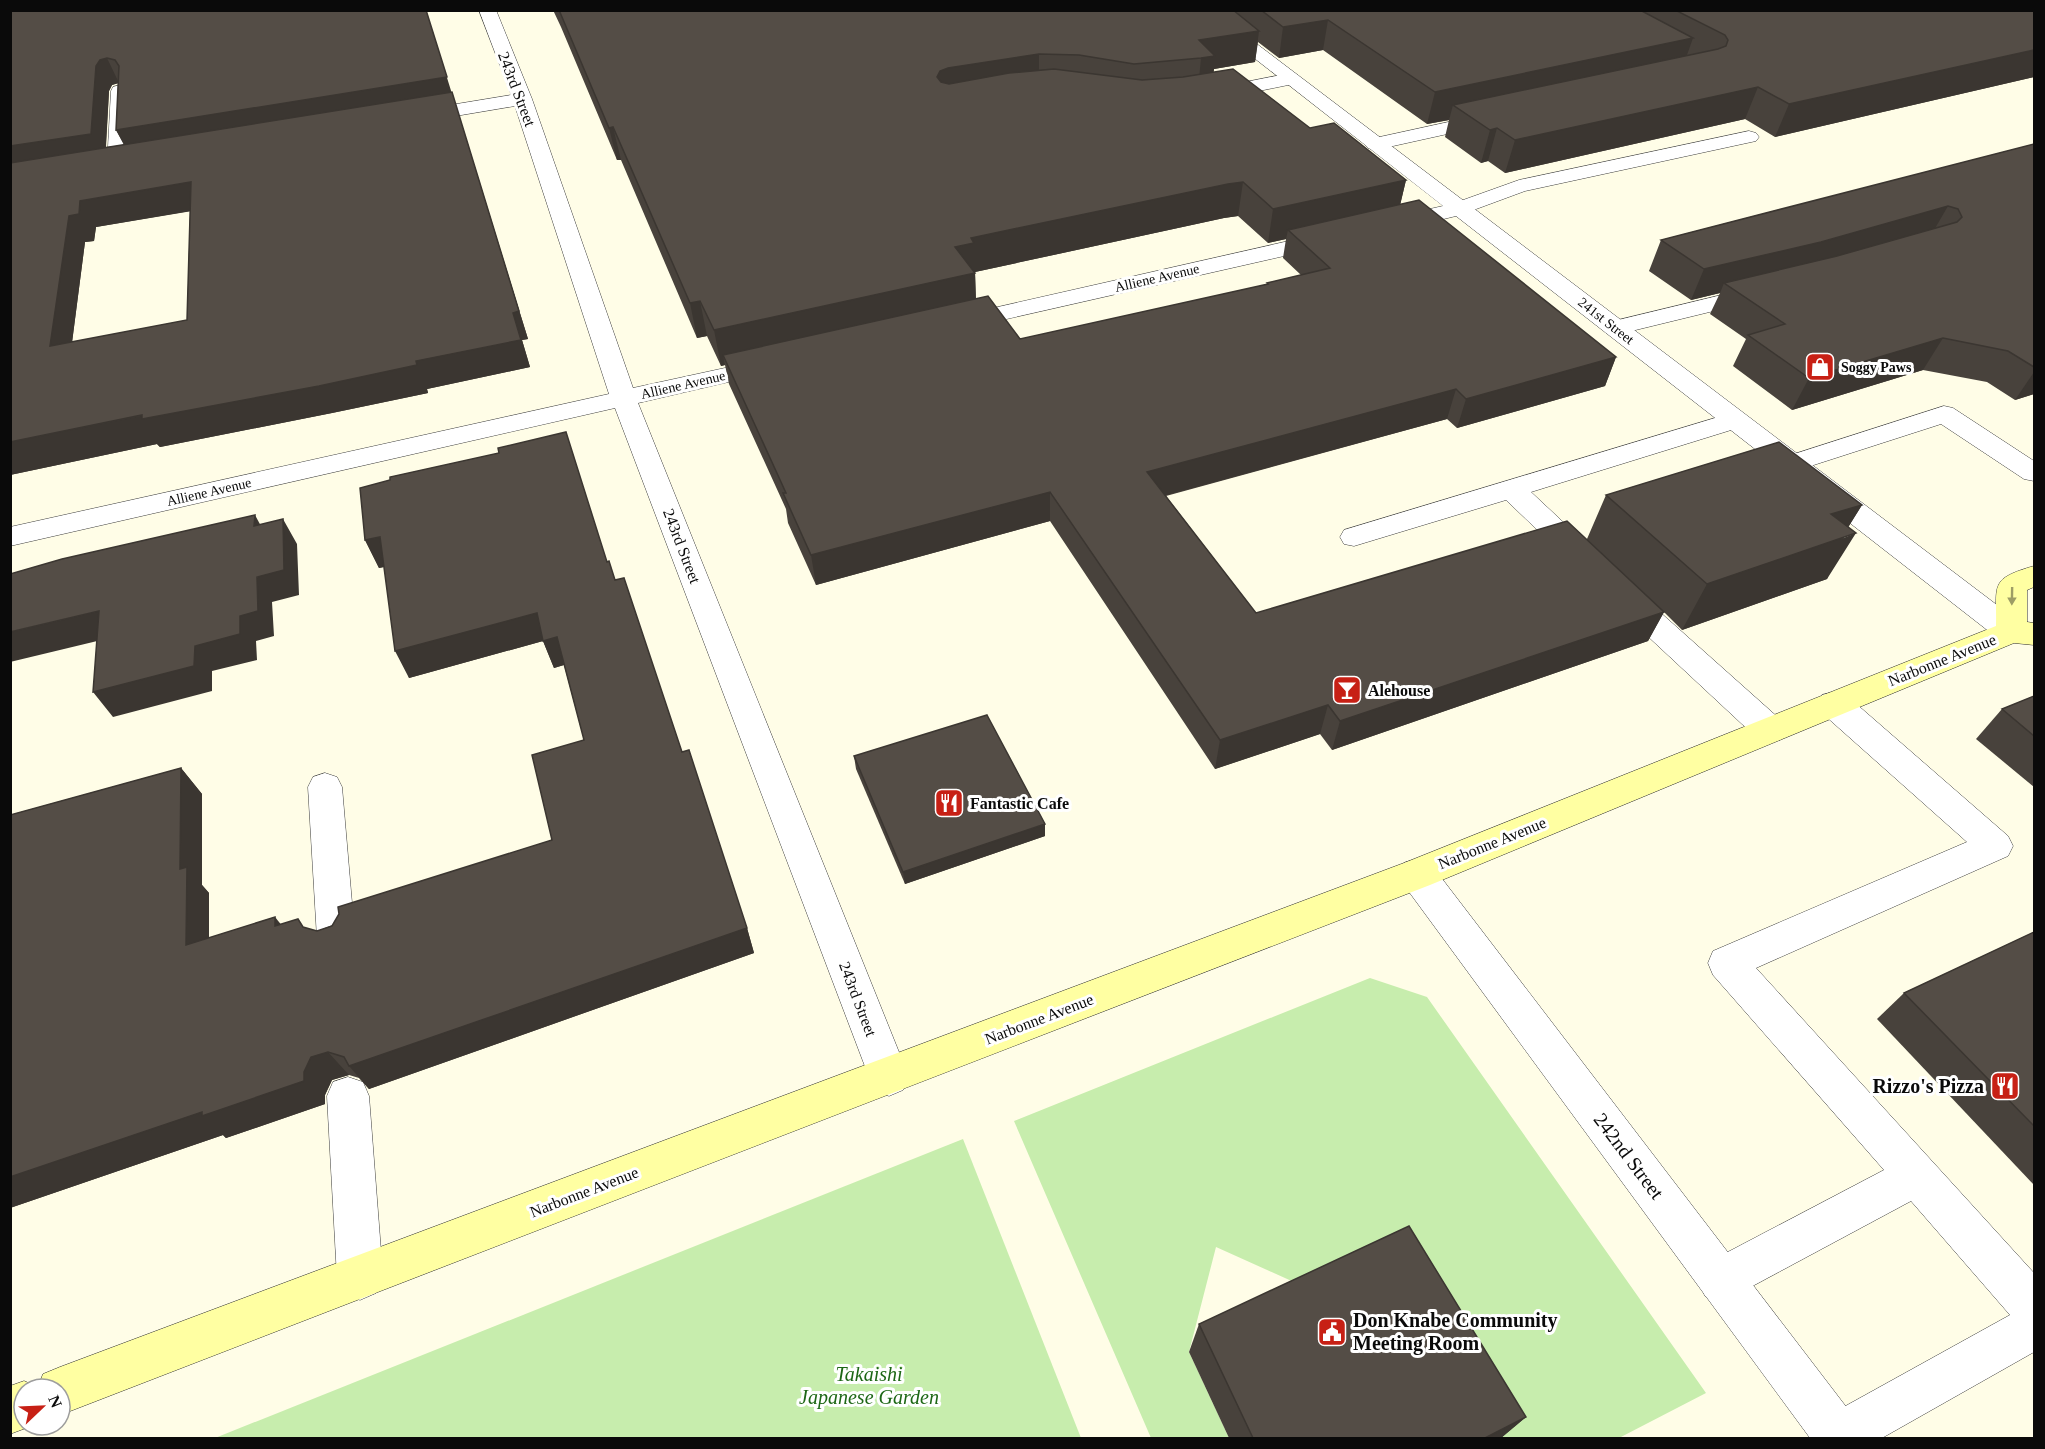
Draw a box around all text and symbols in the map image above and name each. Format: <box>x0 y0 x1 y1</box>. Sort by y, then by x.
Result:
street label: 243rd Street <box>495 49 539 129</box>
street label: Alliene Avenue <box>1113 261 1201 295</box>
street label: 241st Street <box>1575 295 1637 347</box>
shop icon: Soggy Paws <box>1804 351 1836 383</box>
place label: Soggy Paws <box>1841 360 1912 375</box>
street label: Alliene Avenue <box>639 368 727 402</box>
street label: Alliene Avenue <box>165 475 253 509</box>
street label: 243rd Street <box>660 506 704 586</box>
one-way arrow <box>2007 587 2017 606</box>
street label: Narbonne Avenue <box>1886 631 1998 689</box>
bar icon: Alehouse <box>1331 674 1363 706</box>
place label: Alehouse <box>1368 682 1430 699</box>
restaurant icon: Fantastic Cafe <box>933 787 965 819</box>
place label: Fantastic Cafe <box>970 795 1069 812</box>
street label: Narbonne Avenue <box>1436 814 1548 872</box>
street label: 243rd Street <box>836 959 880 1039</box>
street label: Narbonne Avenue <box>982 990 1096 1048</box>
restaurant icon: Rizzo's Pizza <box>1989 1070 2021 1102</box>
place label: Rizzo's Pizza <box>1872 1075 1984 1097</box>
street label: 242nd Street <box>1590 1109 1669 1204</box>
street label: Narbonne Avenue <box>527 1163 641 1221</box>
place label: Don Knabe Community Meeting Room <box>1353 1309 1557 1355</box>
public building icon: Don Knabe Community Meeting Room <box>1316 1316 1348 1348</box>
park label: Takaishi Japanese Garden <box>799 1363 939 1409</box>
north arrow <box>12 1377 72 1437</box>
text: N <box>45 1393 66 1410</box>

